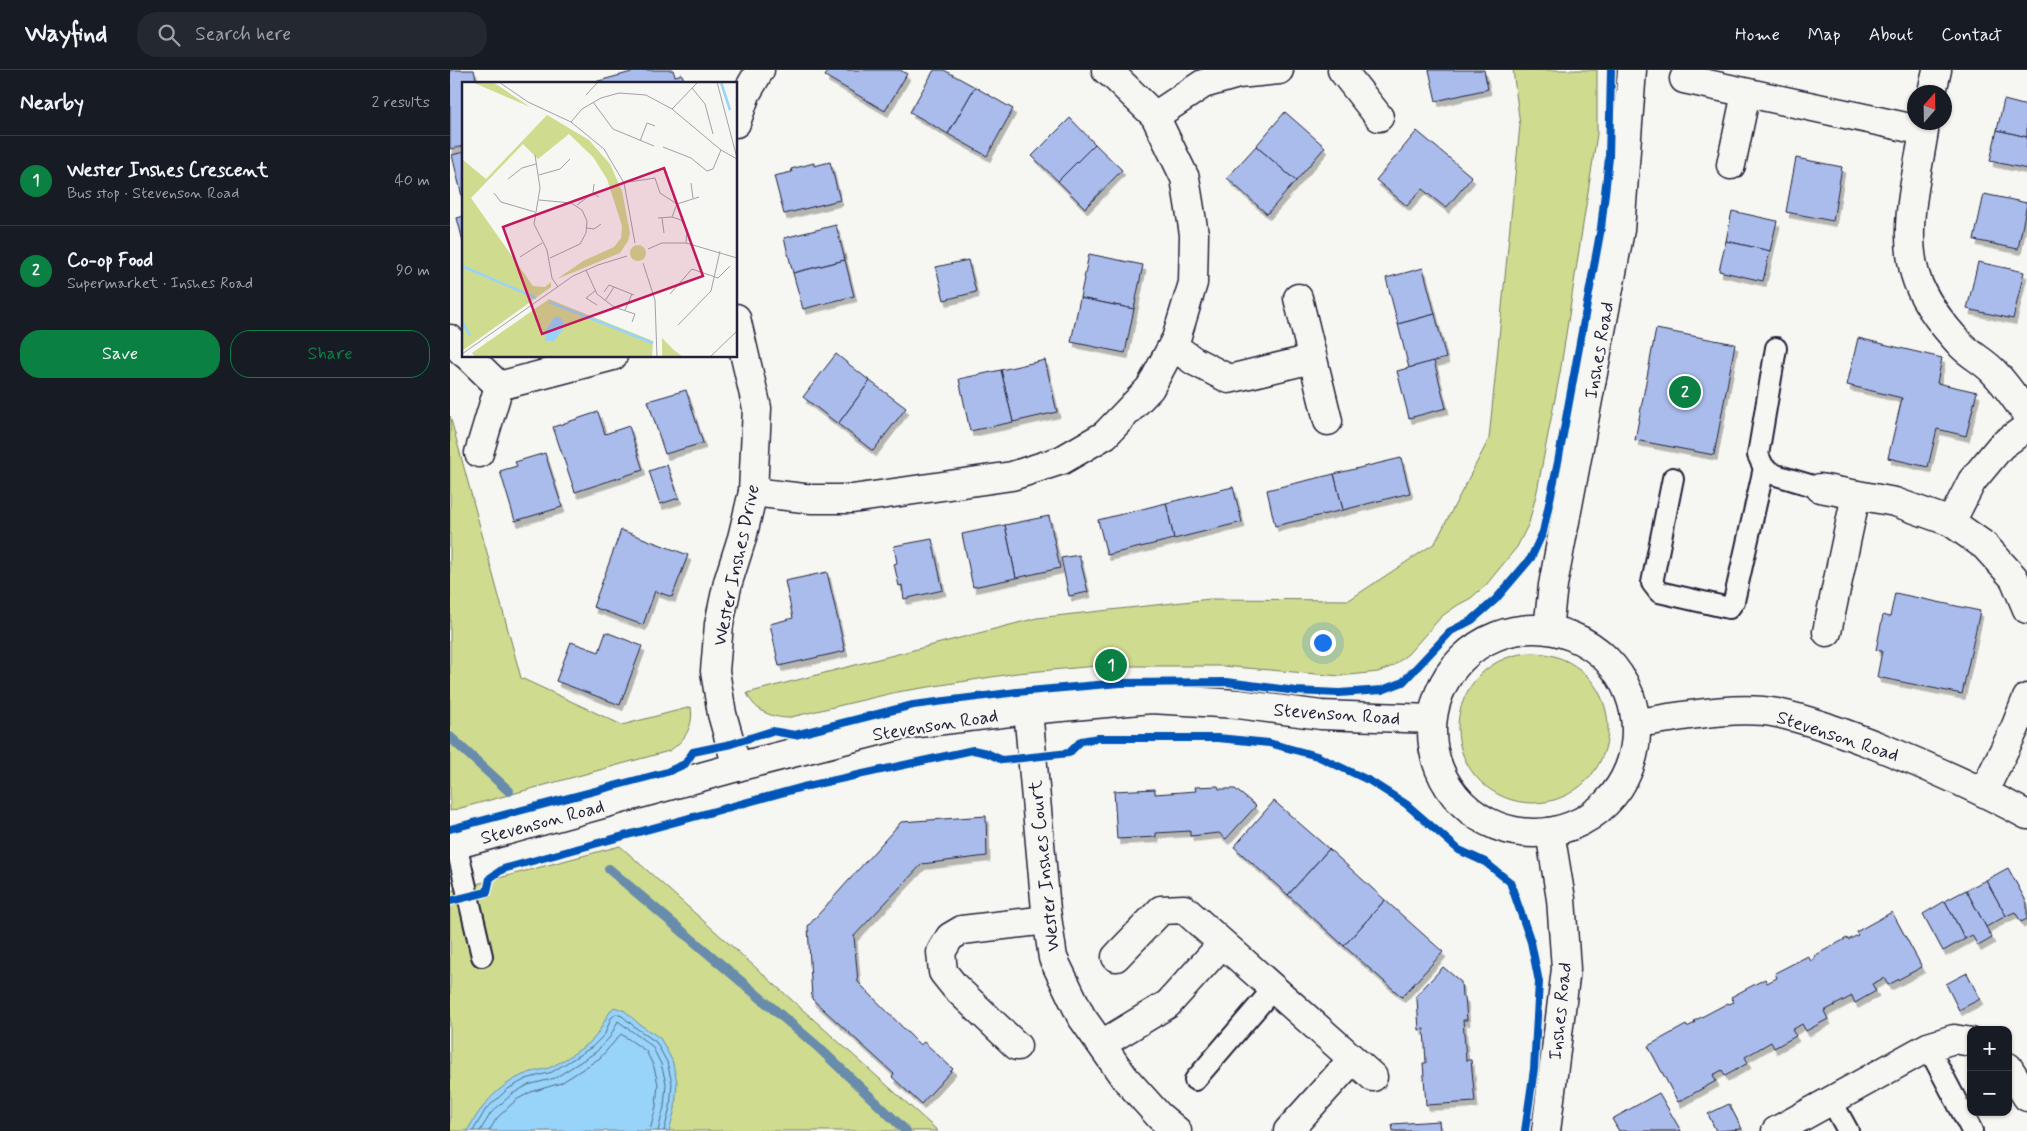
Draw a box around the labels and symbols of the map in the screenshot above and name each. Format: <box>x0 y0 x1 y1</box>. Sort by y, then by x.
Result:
inset map <box>462 82 738 358</box>
north arrow <box>1907 85 1952 130</box>
street label: Inshes Road <box>1579 300 1620 401</box>
pin: 2 <box>1669 373 1701 411</box>
street label: Wester Inshes Drive <box>707 482 766 648</box>
your location <box>1310 630 1336 656</box>
pin: 1 <box>1095 646 1127 684</box>
street label: Stevenson Road <box>1273 698 1401 731</box>
street label: Stevenson Road <box>871 703 1000 748</box>
street label: Stevenson Road <box>1773 705 1902 768</box>
street label: Wester Inshes Court <box>1023 779 1066 953</box>
street label: Stevenson Road <box>478 794 607 851</box>
street label: Inshes Road <box>1543 961 1578 1061</box>

